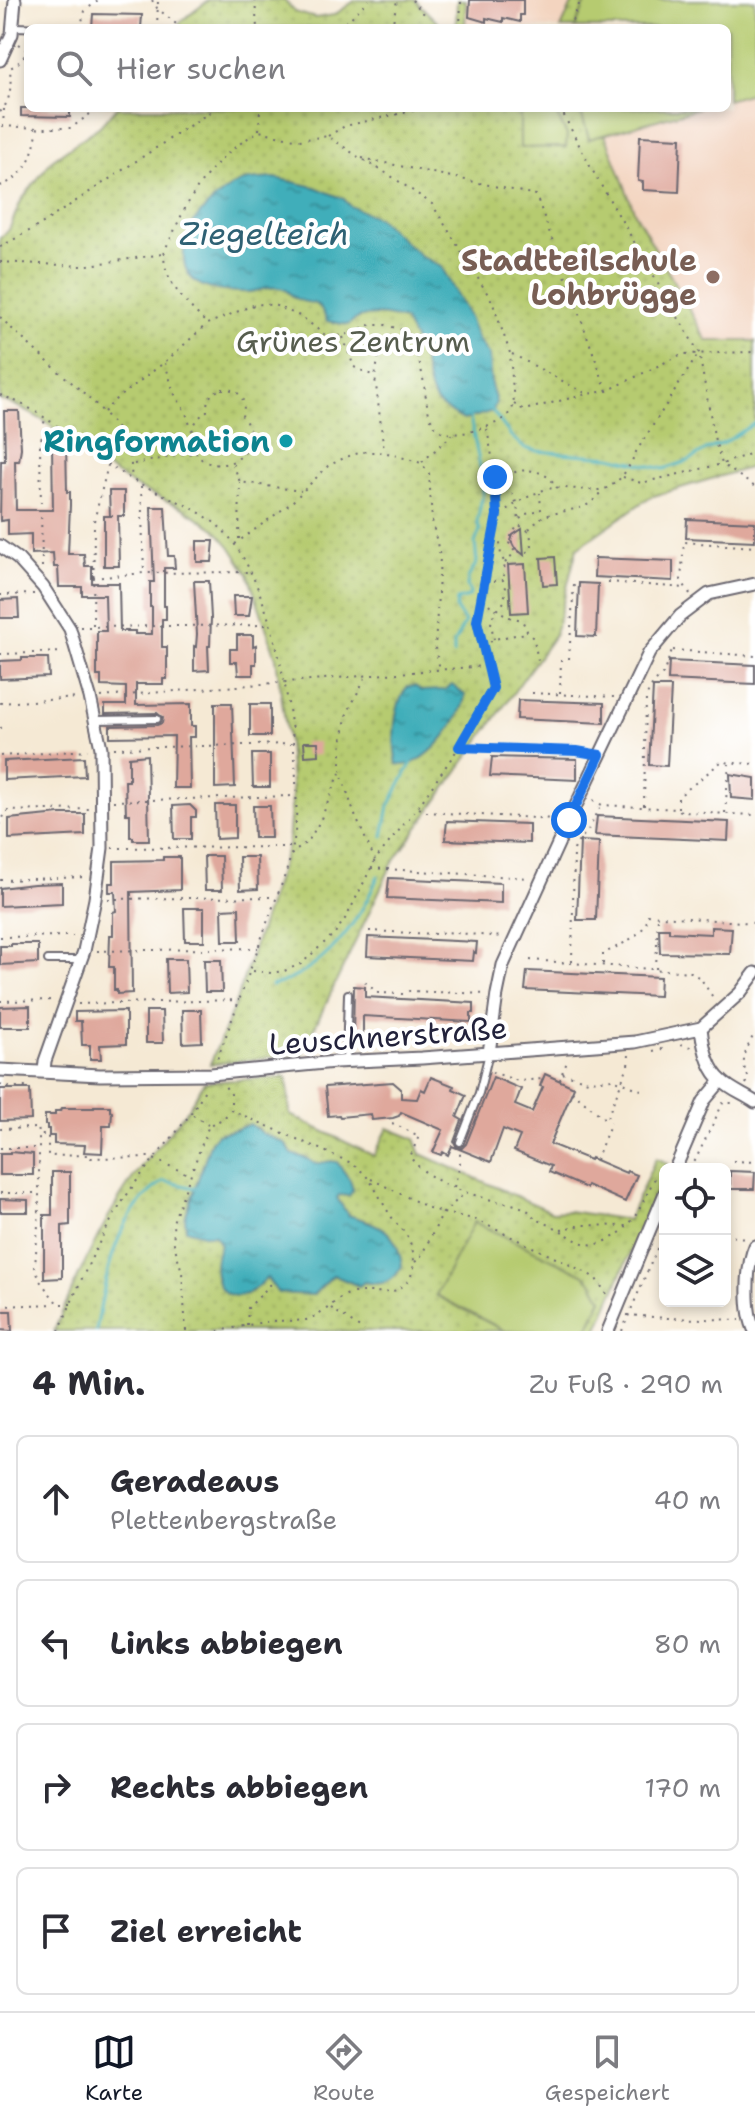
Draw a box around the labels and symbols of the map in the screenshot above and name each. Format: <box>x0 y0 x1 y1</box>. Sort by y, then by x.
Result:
water label: Ziegelteich <box>179 212 349 255</box>
place label: Stadtteilschule Lohbrügge <box>461 240 697 315</box>
marker: Stadtteilschule Lohbrügge <box>704 268 722 286</box>
park label: Grünes Zentrum <box>236 321 470 362</box>
place label: Ringformation <box>43 421 270 462</box>
marker: Ringformation <box>277 432 295 450</box>
route end <box>477 459 513 495</box>
route start <box>551 802 587 838</box>
street label: Leuschnerstraße <box>267 1007 509 1065</box>

